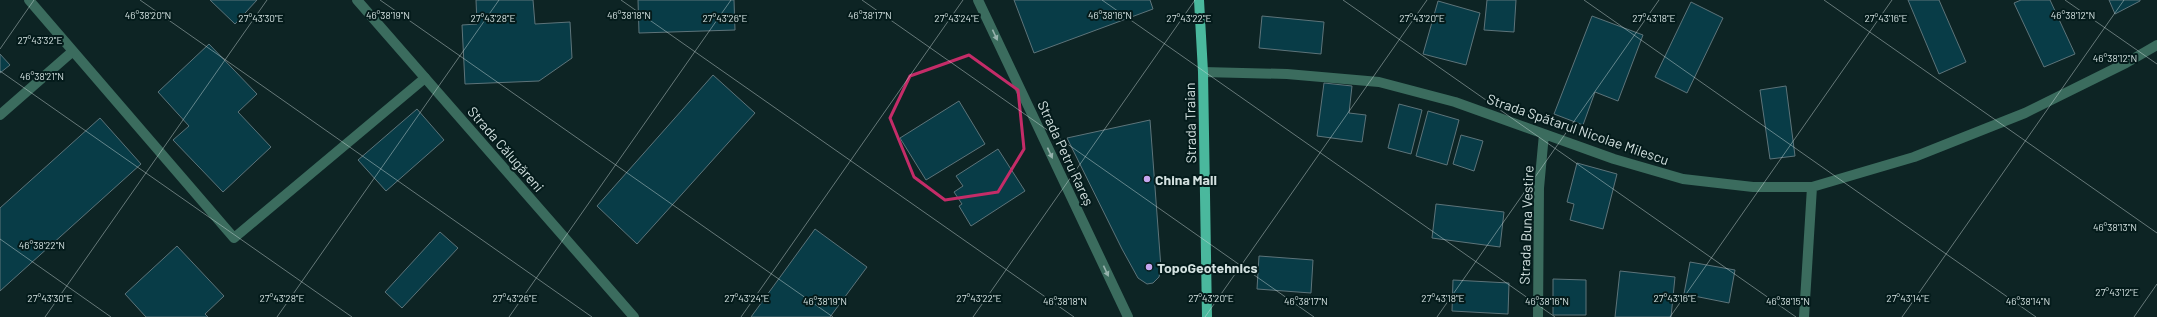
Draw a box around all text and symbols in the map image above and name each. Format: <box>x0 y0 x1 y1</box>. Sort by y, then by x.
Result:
text: 46°38'20"N <box>125 9 171 21</box>
text: 46°38'19"N <box>366 9 410 21</box>
text: 46°38'18"N <box>607 9 651 21</box>
text: 46°38'17"N <box>848 9 892 21</box>
text: 46°38'16"N <box>1088 9 1132 21</box>
text: 46°38'12"N <box>2051 9 2095 21</box>
text: 27°43'30"E <box>238 12 284 24</box>
text: 27°43'28"E <box>470 12 516 24</box>
text: 27°43'26"E <box>702 12 748 24</box>
text: 27°43'24"E <box>934 12 980 24</box>
text: 27°43'22"E <box>1166 12 1212 24</box>
text: 27°43'20"E <box>1399 12 1445 24</box>
text: 27°43'18"E <box>1632 12 1676 24</box>
text: 27°43'16"E <box>1864 12 1908 24</box>
one-way arrow <box>992 30 998 41</box>
text: 27°43'32"E <box>17 34 63 46</box>
text: 46°38'12"N <box>2093 52 2137 64</box>
text: 46°38'21"N <box>20 70 64 82</box>
street label: Strada Traian <box>1181 82 1199 164</box>
street label: Strada Spătarul Nicolae Milescu <box>1485 90 1671 168</box>
street label: Strada Petru Rareș <box>1034 98 1098 208</box>
street label: Strada Călugăreni <box>464 103 548 195</box>
one-way arrow <box>1047 147 1053 159</box>
street label: Strada Buna Vestire <box>1515 165 1537 285</box>
place label: China Mall <box>1155 171 1217 188</box>
marker: China Mall <box>1142 174 1152 184</box>
text: 46°38'13"N <box>2093 221 2137 233</box>
text: 46°38'22"N <box>19 239 65 251</box>
place label: TopoGeotehnics <box>1157 259 1258 276</box>
marker: TopoGeotehnics <box>1144 262 1154 272</box>
one-way arrow <box>1103 265 1109 276</box>
text: 27°43'12"E <box>2095 286 2139 298</box>
text: 27°43'30"E <box>27 292 73 304</box>
text: 27°43'28"E <box>259 292 305 304</box>
text: 27°43'26"E <box>492 292 538 304</box>
text: 27°43'24"E <box>724 292 770 304</box>
text: 27°43'22"E <box>956 292 1002 304</box>
text: 27°43'20"E <box>1188 292 1234 304</box>
text: 27°43'18"E <box>1421 292 1465 304</box>
text: 27°43'16"E <box>1653 292 1697 304</box>
text: 27°43'14"E <box>1886 292 1930 304</box>
text: 46°38'19"N <box>803 295 847 307</box>
text: 46°38'18"N <box>1043 295 1087 307</box>
text: 46°38'17"N <box>1284 295 1328 307</box>
text: 46°38'16"N <box>1525 295 1569 307</box>
text: 46°38'15"N <box>1766 295 1810 307</box>
text: 46°38'14"N <box>2006 295 2050 307</box>

